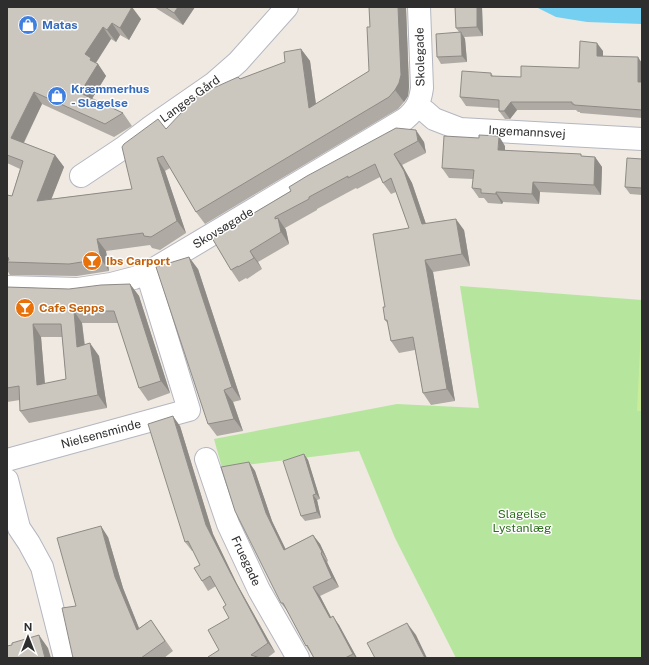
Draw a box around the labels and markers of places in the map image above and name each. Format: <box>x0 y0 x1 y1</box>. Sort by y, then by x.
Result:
shop icon: Matas <box>17 14 39 36</box>
place label: Matas <box>42 18 78 32</box>
place label: Kræmmerhus - Slagelse <box>71 82 149 110</box>
shop icon: Kræmmerhus - Slagelse <box>46 85 68 107</box>
bar icon: Ibs Carport <box>81 250 103 272</box>
place label: Ibs Carport <box>106 254 170 268</box>
bar icon: Cafe Sepps <box>14 297 36 319</box>
place label: Cafe Sepps <box>39 301 105 315</box>

